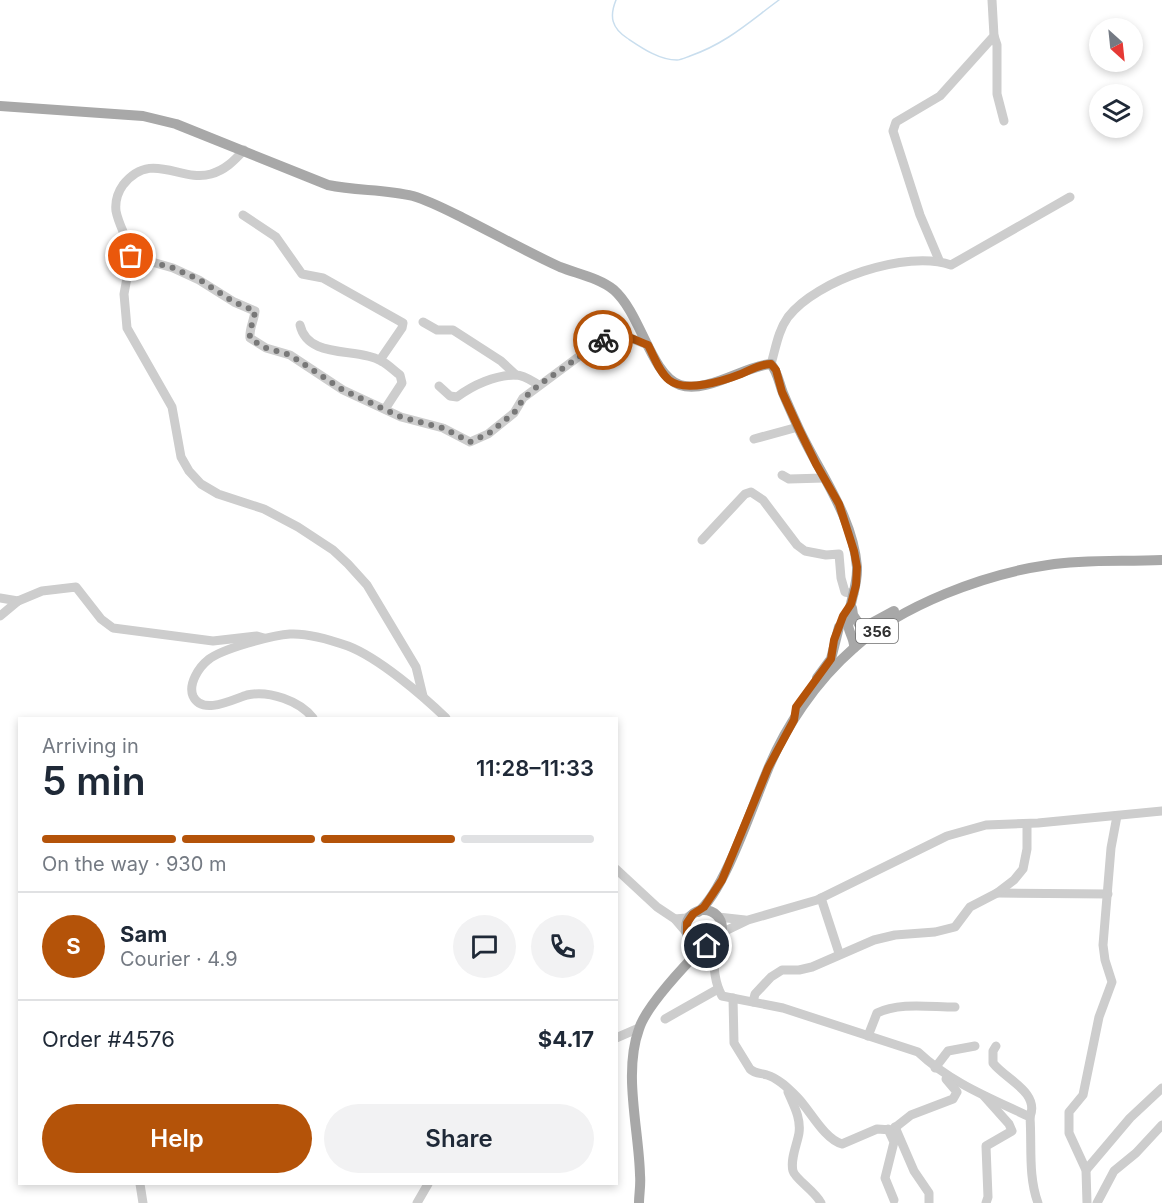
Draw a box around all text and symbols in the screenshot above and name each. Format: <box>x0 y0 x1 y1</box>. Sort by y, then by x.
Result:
north arrow <box>1089 18 1143 72</box>
map controls <box>1089 18 1143 138</box>
button: layers <box>1089 84 1143 138</box>
pin <box>105 230 156 281</box>
icon: bag <box>114 239 147 272</box>
courier <box>573 310 633 370</box>
icon: bike <box>587 324 620 357</box>
road number: 356 <box>856 619 898 643</box>
text: Arriving in <box>42 734 139 758</box>
text: 11:28–11:33 <box>476 755 594 781</box>
text: 5 min <box>42 757 146 804</box>
text: On the way · 930 m <box>42 852 226 876</box>
button: chat <box>453 915 516 978</box>
button: phone <box>531 915 594 978</box>
pin <box>681 920 732 971</box>
text: Sam <box>120 921 167 947</box>
icon: home <box>690 929 723 962</box>
text: S <box>66 933 81 959</box>
text: Courier · 4.9 <box>120 947 238 971</box>
text: Order #4576 <box>42 1026 175 1052</box>
text: $4.17 <box>538 1026 594 1052</box>
button: Help <box>42 1104 312 1173</box>
button: Share <box>324 1104 594 1173</box>

